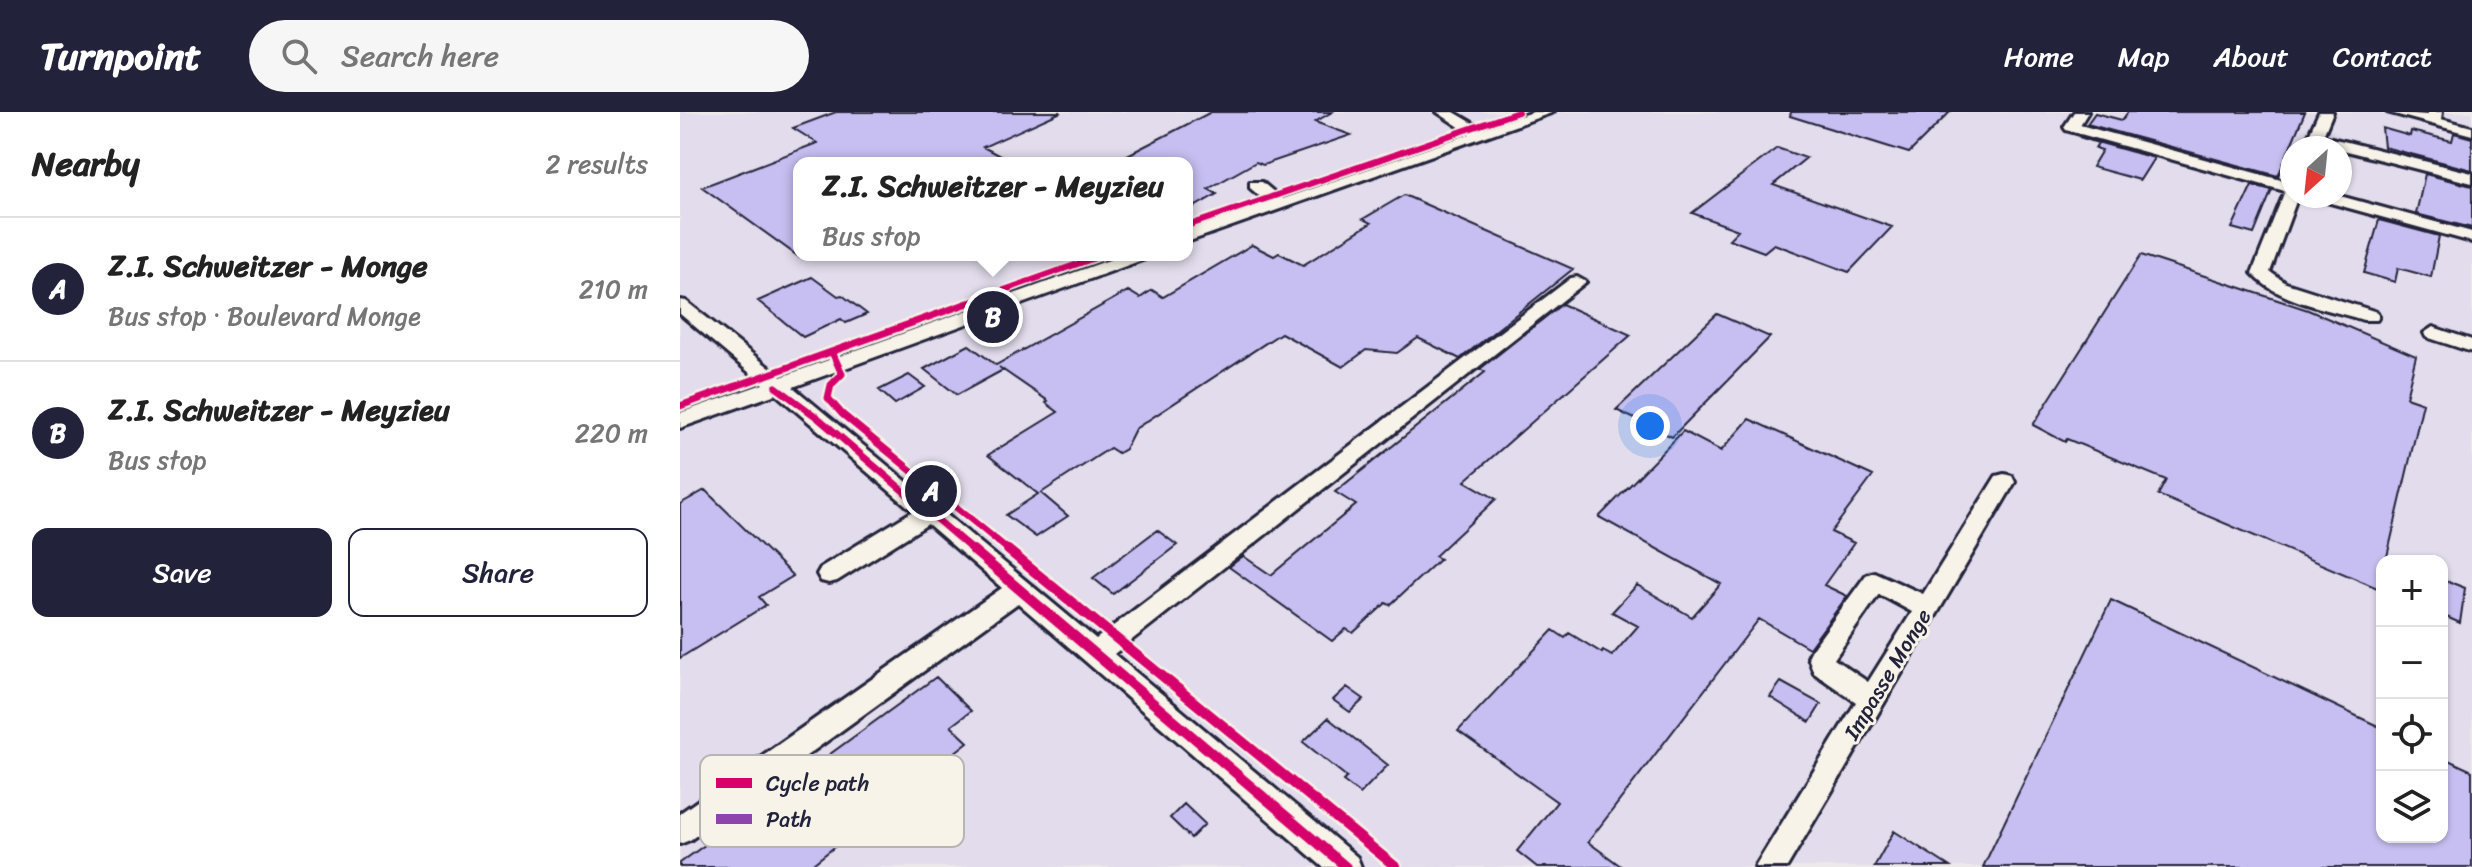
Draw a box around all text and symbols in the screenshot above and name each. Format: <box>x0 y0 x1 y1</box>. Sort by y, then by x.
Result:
search box <box>249 20 809 92</box>
text: Turnpoint <box>40 23 201 90</box>
text: Search here <box>341 29 499 83</box>
text: Home <box>2004 32 2074 81</box>
text: Map <box>2118 32 2169 81</box>
text: About <box>2213 32 2289 81</box>
text: Contact <box>2333 32 2432 81</box>
icon: search <box>277 34 321 78</box>
text: Nearby <box>32 134 140 194</box>
north arrow <box>2280 136 2352 208</box>
text: 2 results <box>546 141 648 187</box>
popup <box>793 157 1193 261</box>
text: Z.I. Schweitzer - Meyzieu <box>822 159 1164 213</box>
text: Bus stop <box>822 213 921 259</box>
text: Z.I. Schweitzer - Monge <box>108 239 428 293</box>
text: A <box>49 266 67 312</box>
text: 210 m <box>579 266 648 312</box>
pin: B <box>967 287 1019 347</box>
text: Bus stop · Boulevard Monge <box>108 293 421 339</box>
text: Z.I. Schweitzer - Meyzieu <box>108 383 450 437</box>
your location <box>1630 406 1670 446</box>
text: B <box>50 410 66 456</box>
text: 220 m <box>575 410 648 456</box>
text: Bus stop <box>108 437 206 483</box>
pin: A <box>905 461 957 521</box>
button: Save <box>32 528 332 617</box>
button: Share <box>348 528 648 617</box>
map controls <box>2376 555 2448 843</box>
button: + <box>2376 555 2448 627</box>
street label: Impasse Monge <box>1832 601 1942 748</box>
button: − <box>2376 627 2448 699</box>
button: locate <box>2376 699 2448 771</box>
legend <box>700 755 964 847</box>
text: Cycle path <box>766 764 869 803</box>
button: layers <box>2376 771 2448 843</box>
text: Path <box>766 800 812 839</box>

